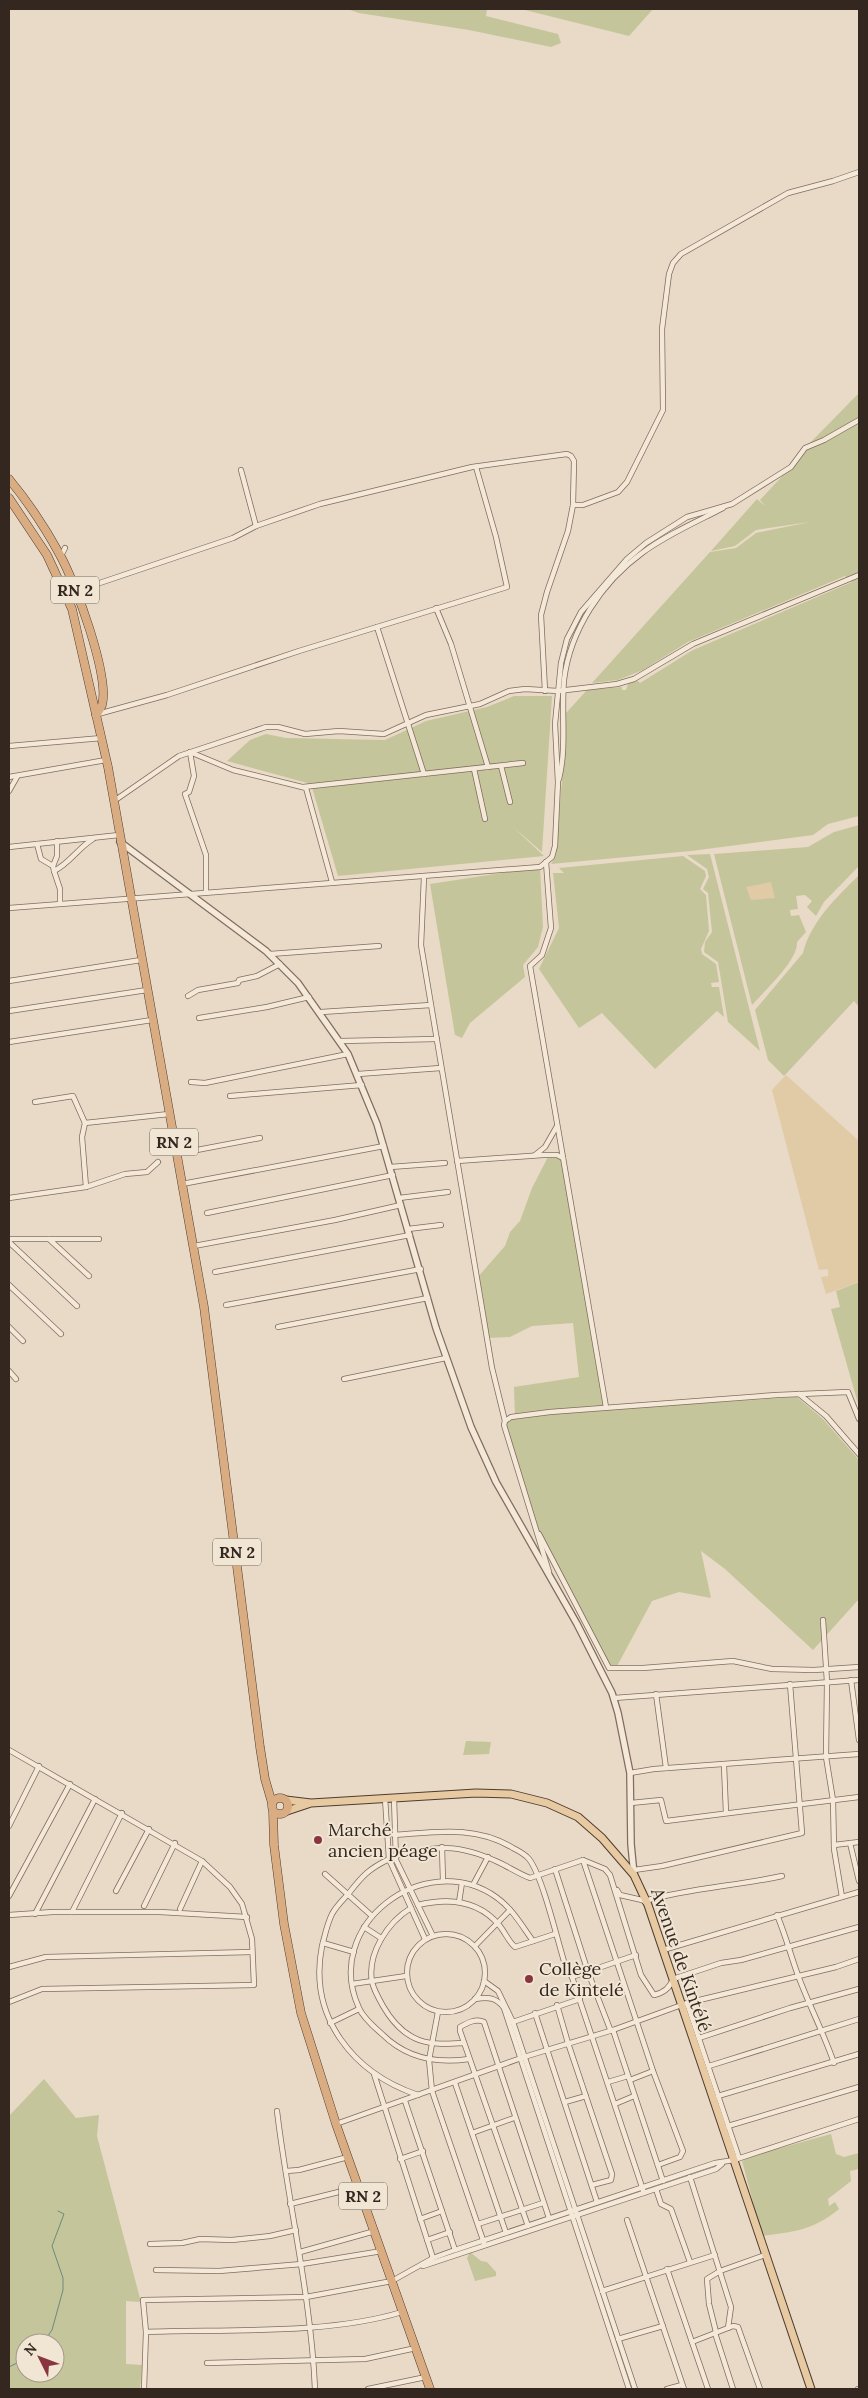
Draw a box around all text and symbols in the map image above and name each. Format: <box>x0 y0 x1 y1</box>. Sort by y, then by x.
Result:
road number: RN 2 <box>51 576 99 604</box>
road number: RN 2 <box>150 1128 198 1156</box>
road number: RN 2 <box>213 1538 261 1565</box>
place label: Marché ancien péage <box>328 1818 438 1862</box>
marker: Marché ancien péage <box>312 1834 324 1846</box>
street label: Avenue de Kintélé <box>646 1884 717 2035</box>
place label: Collège de Kintelé <box>539 1957 624 2001</box>
marker: Collège de Kintelé <box>523 1973 535 1985</box>
road number: RN 2 <box>339 2182 387 2210</box>
north arrow <box>15 2333 65 2383</box>
text: N <box>20 2339 41 2359</box>

